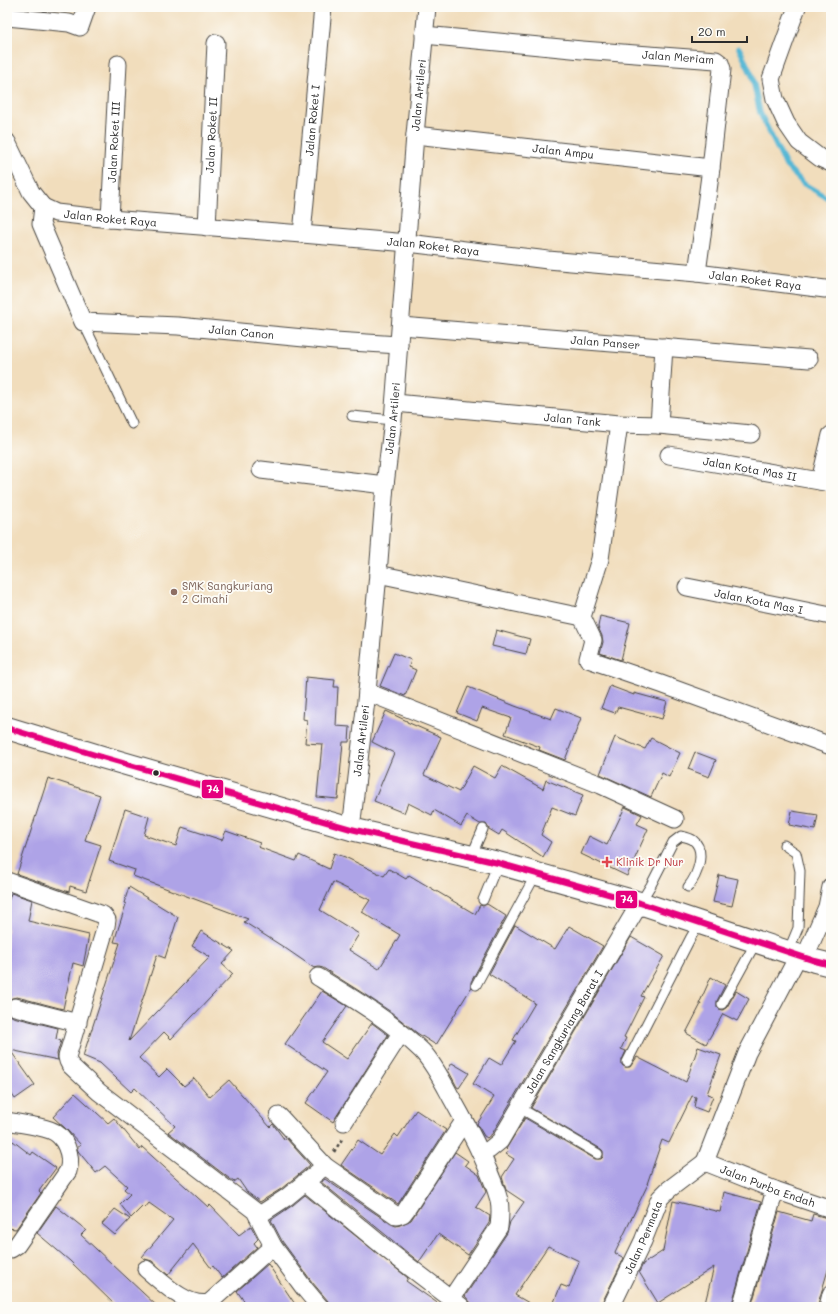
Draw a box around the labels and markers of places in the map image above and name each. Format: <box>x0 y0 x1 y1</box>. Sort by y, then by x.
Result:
place label: SMK Sangkuriang 2 Cimahi <box>182 578 273 606</box>
marker: SMK Sangkuriang 2 Cimahi <box>169 587 179 597</box>
unlabelled marker <box>151 768 161 778</box>
place label: Klinik Dr Nur <box>616 854 684 869</box>
marker: Klinik Dr Nur <box>601 856 613 868</box>

